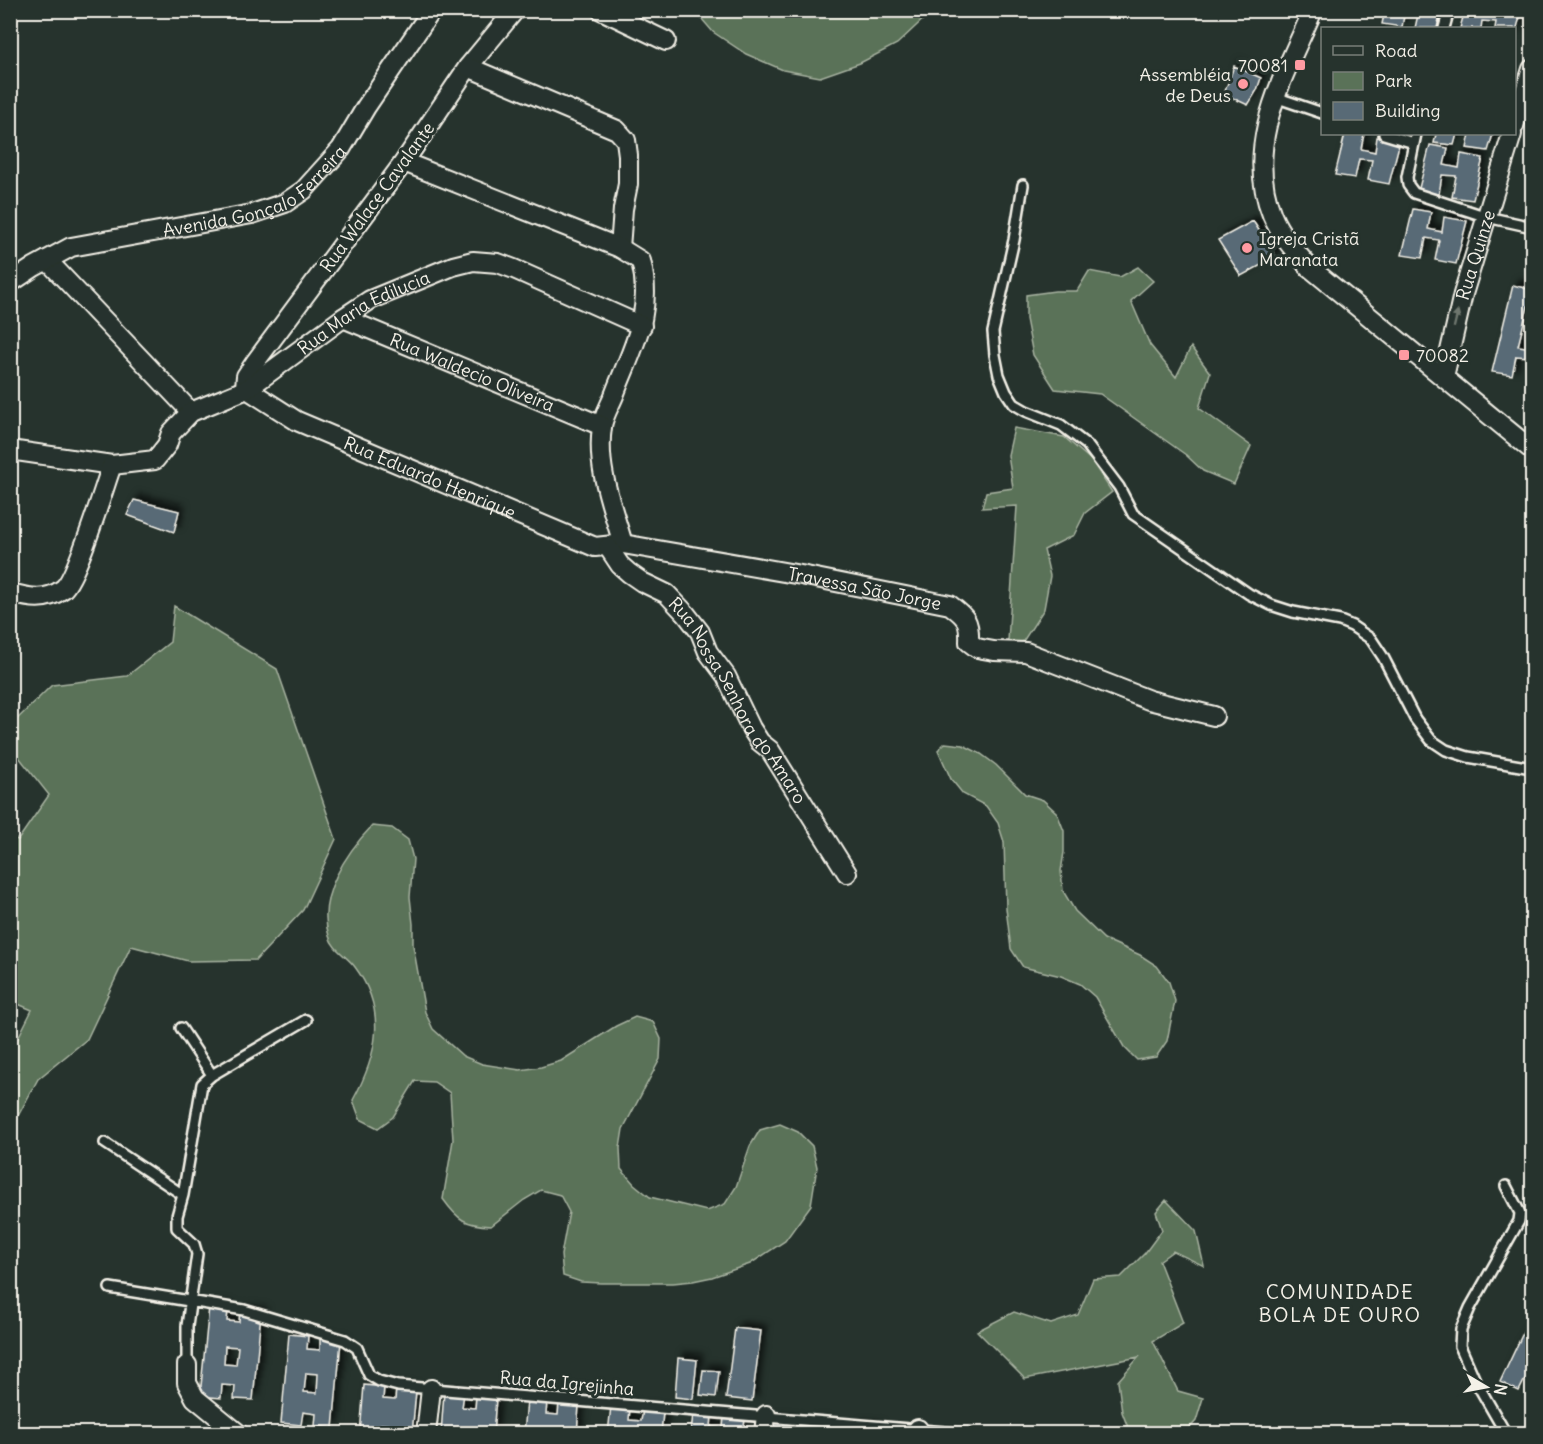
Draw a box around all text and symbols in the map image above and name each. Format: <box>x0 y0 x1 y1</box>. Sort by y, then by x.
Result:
legend <box>1321 27 1516 135</box>
text: Road <box>1375 39 1418 62</box>
place label: 70081 <box>1238 54 1288 77</box>
marker: 70081 <box>1293 58 1307 72</box>
place label: Assembléia de Deus <box>1140 63 1231 107</box>
text: Park <box>1375 69 1412 92</box>
marker: Assembléia de Deus <box>1236 77 1250 91</box>
text: Building <box>1375 99 1440 122</box>
street label: Rua Walace Cavalante <box>315 117 439 277</box>
street label: Avenida Gonçalo Ferreira <box>161 140 351 242</box>
street label: Rua Quinze <box>1450 207 1500 303</box>
place label: Igreja Cristã Maranata <box>1259 227 1359 271</box>
marker: Igreja Cristã Maranata <box>1240 241 1254 255</box>
street label: Rua Maria Edilucia <box>293 265 433 359</box>
one-way arrow <box>1452 310 1461 328</box>
street label: Rua Waldecio Oliveira <box>386 327 558 416</box>
place label: 70082 <box>1416 344 1469 367</box>
marker: 70082 <box>1397 348 1411 362</box>
street label: Rua Eduardo Henrique <box>340 431 519 524</box>
street label: Travessa São Jorge <box>786 561 943 614</box>
street label: Rua Nossa Senhora do Amaro <box>664 592 812 808</box>
district label: COMUNIDADE BOLA DE OURO <box>1259 1279 1422 1327</box>
north arrow <box>1456 1357 1516 1417</box>
street label: Rua da Igrejinha <box>499 1366 635 1400</box>
text: N <box>1490 1382 1512 1397</box>

